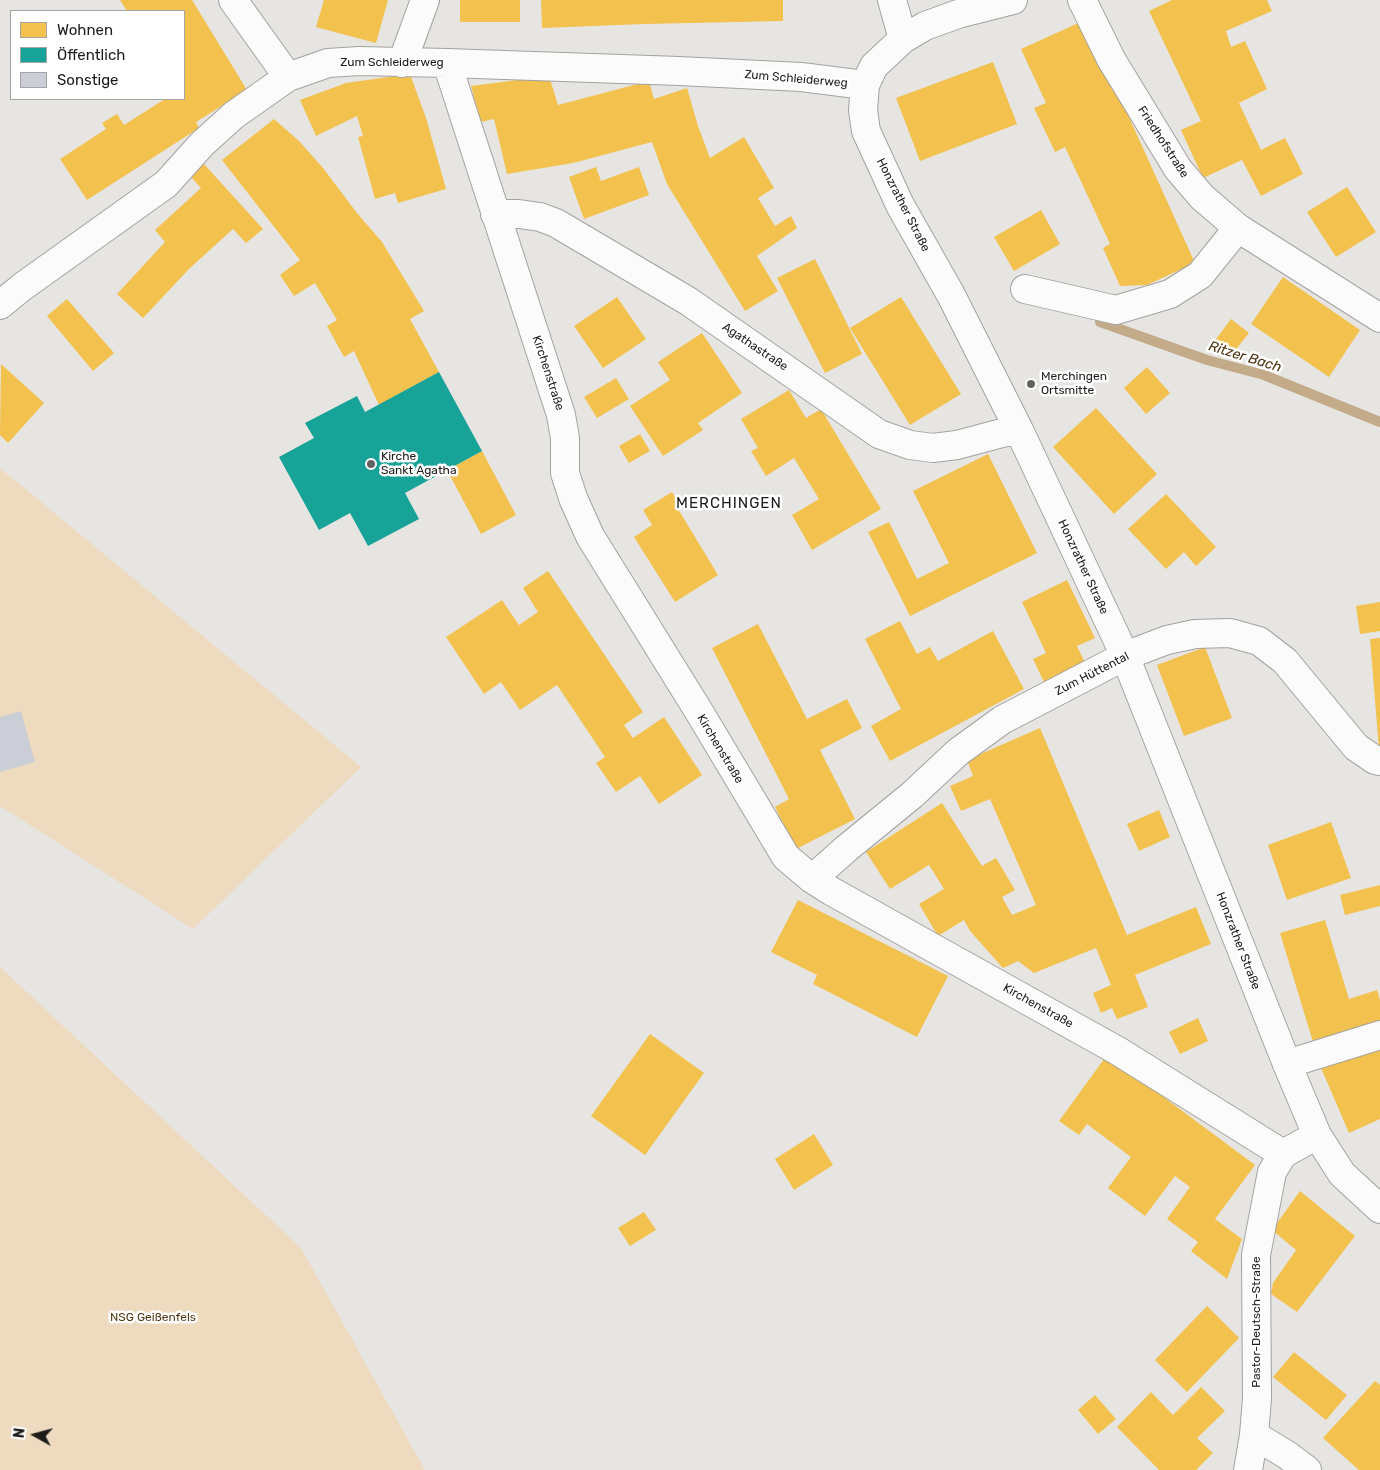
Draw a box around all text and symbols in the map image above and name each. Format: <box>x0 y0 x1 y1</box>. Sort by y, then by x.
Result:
legend <box>10 10 185 100</box>
text: Wohnen <box>57 21 113 39</box>
text: Öffentlich <box>57 46 125 64</box>
street label: Zum Schleiderweg <box>340 56 444 70</box>
street label: Zum Schleiderweg <box>744 67 848 91</box>
text: Sonstige <box>57 71 119 89</box>
street label: Friedhofstraße <box>1134 103 1192 181</box>
street label: Honzrather Straße <box>873 156 933 254</box>
street label: Agathastraße <box>719 320 791 374</box>
street label: Kirchenstraße <box>529 334 567 412</box>
water label: Ritzer Bach <box>1206 338 1284 376</box>
place label: Merchingen Ortsmitte <box>1041 370 1107 398</box>
marker: Merchingen Ortsmitte <box>1025 378 1037 390</box>
place label: Kirche Sankt Agatha <box>381 450 457 478</box>
marker: Kirche Sankt Agatha <box>365 458 377 470</box>
district label: MERCHINGEN <box>675 495 783 513</box>
street label: Honzrather Straße <box>1055 517 1111 617</box>
street label: Zum Hüttental <box>1053 649 1131 699</box>
street label: Kirchenstraße <box>694 712 746 786</box>
street label: Honzrather Straße <box>1213 890 1263 992</box>
street label: Kirchenstraße <box>1000 981 1076 1031</box>
street label: Pastor-Deutsch-Straße <box>1250 1256 1264 1388</box>
park label: NSG Geißenfels <box>110 1311 196 1325</box>
north arrow <box>10 1410 60 1460</box>
text: N <box>11 1427 29 1439</box>

